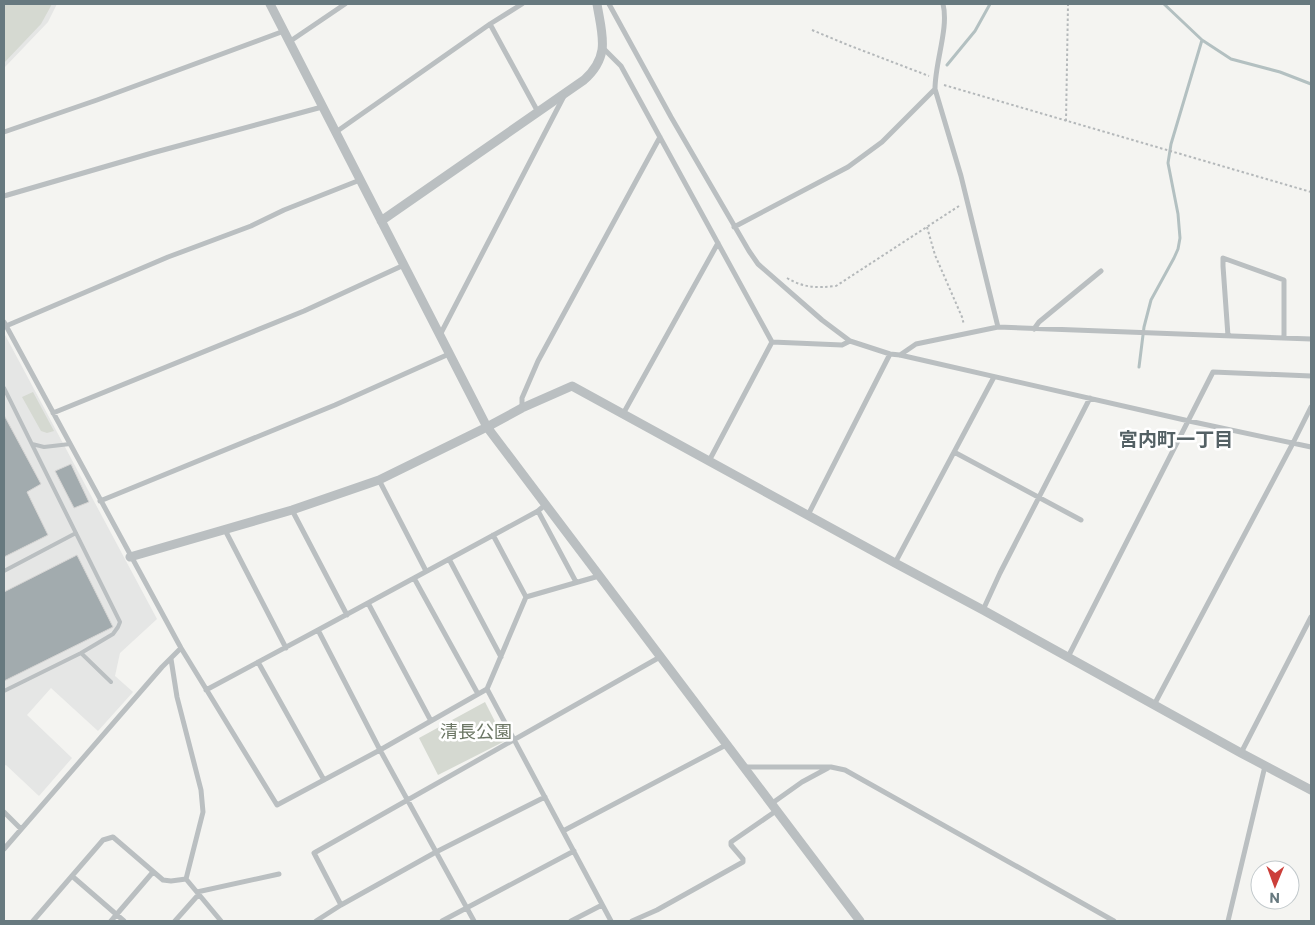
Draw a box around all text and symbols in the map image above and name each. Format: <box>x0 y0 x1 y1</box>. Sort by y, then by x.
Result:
district label: 宮内町一丁目 <box>1119 427 1233 450</box>
park label: 清長公園 <box>440 720 512 742</box>
north arrow <box>1250 860 1300 910</box>
text: N <box>1269 890 1280 907</box>

